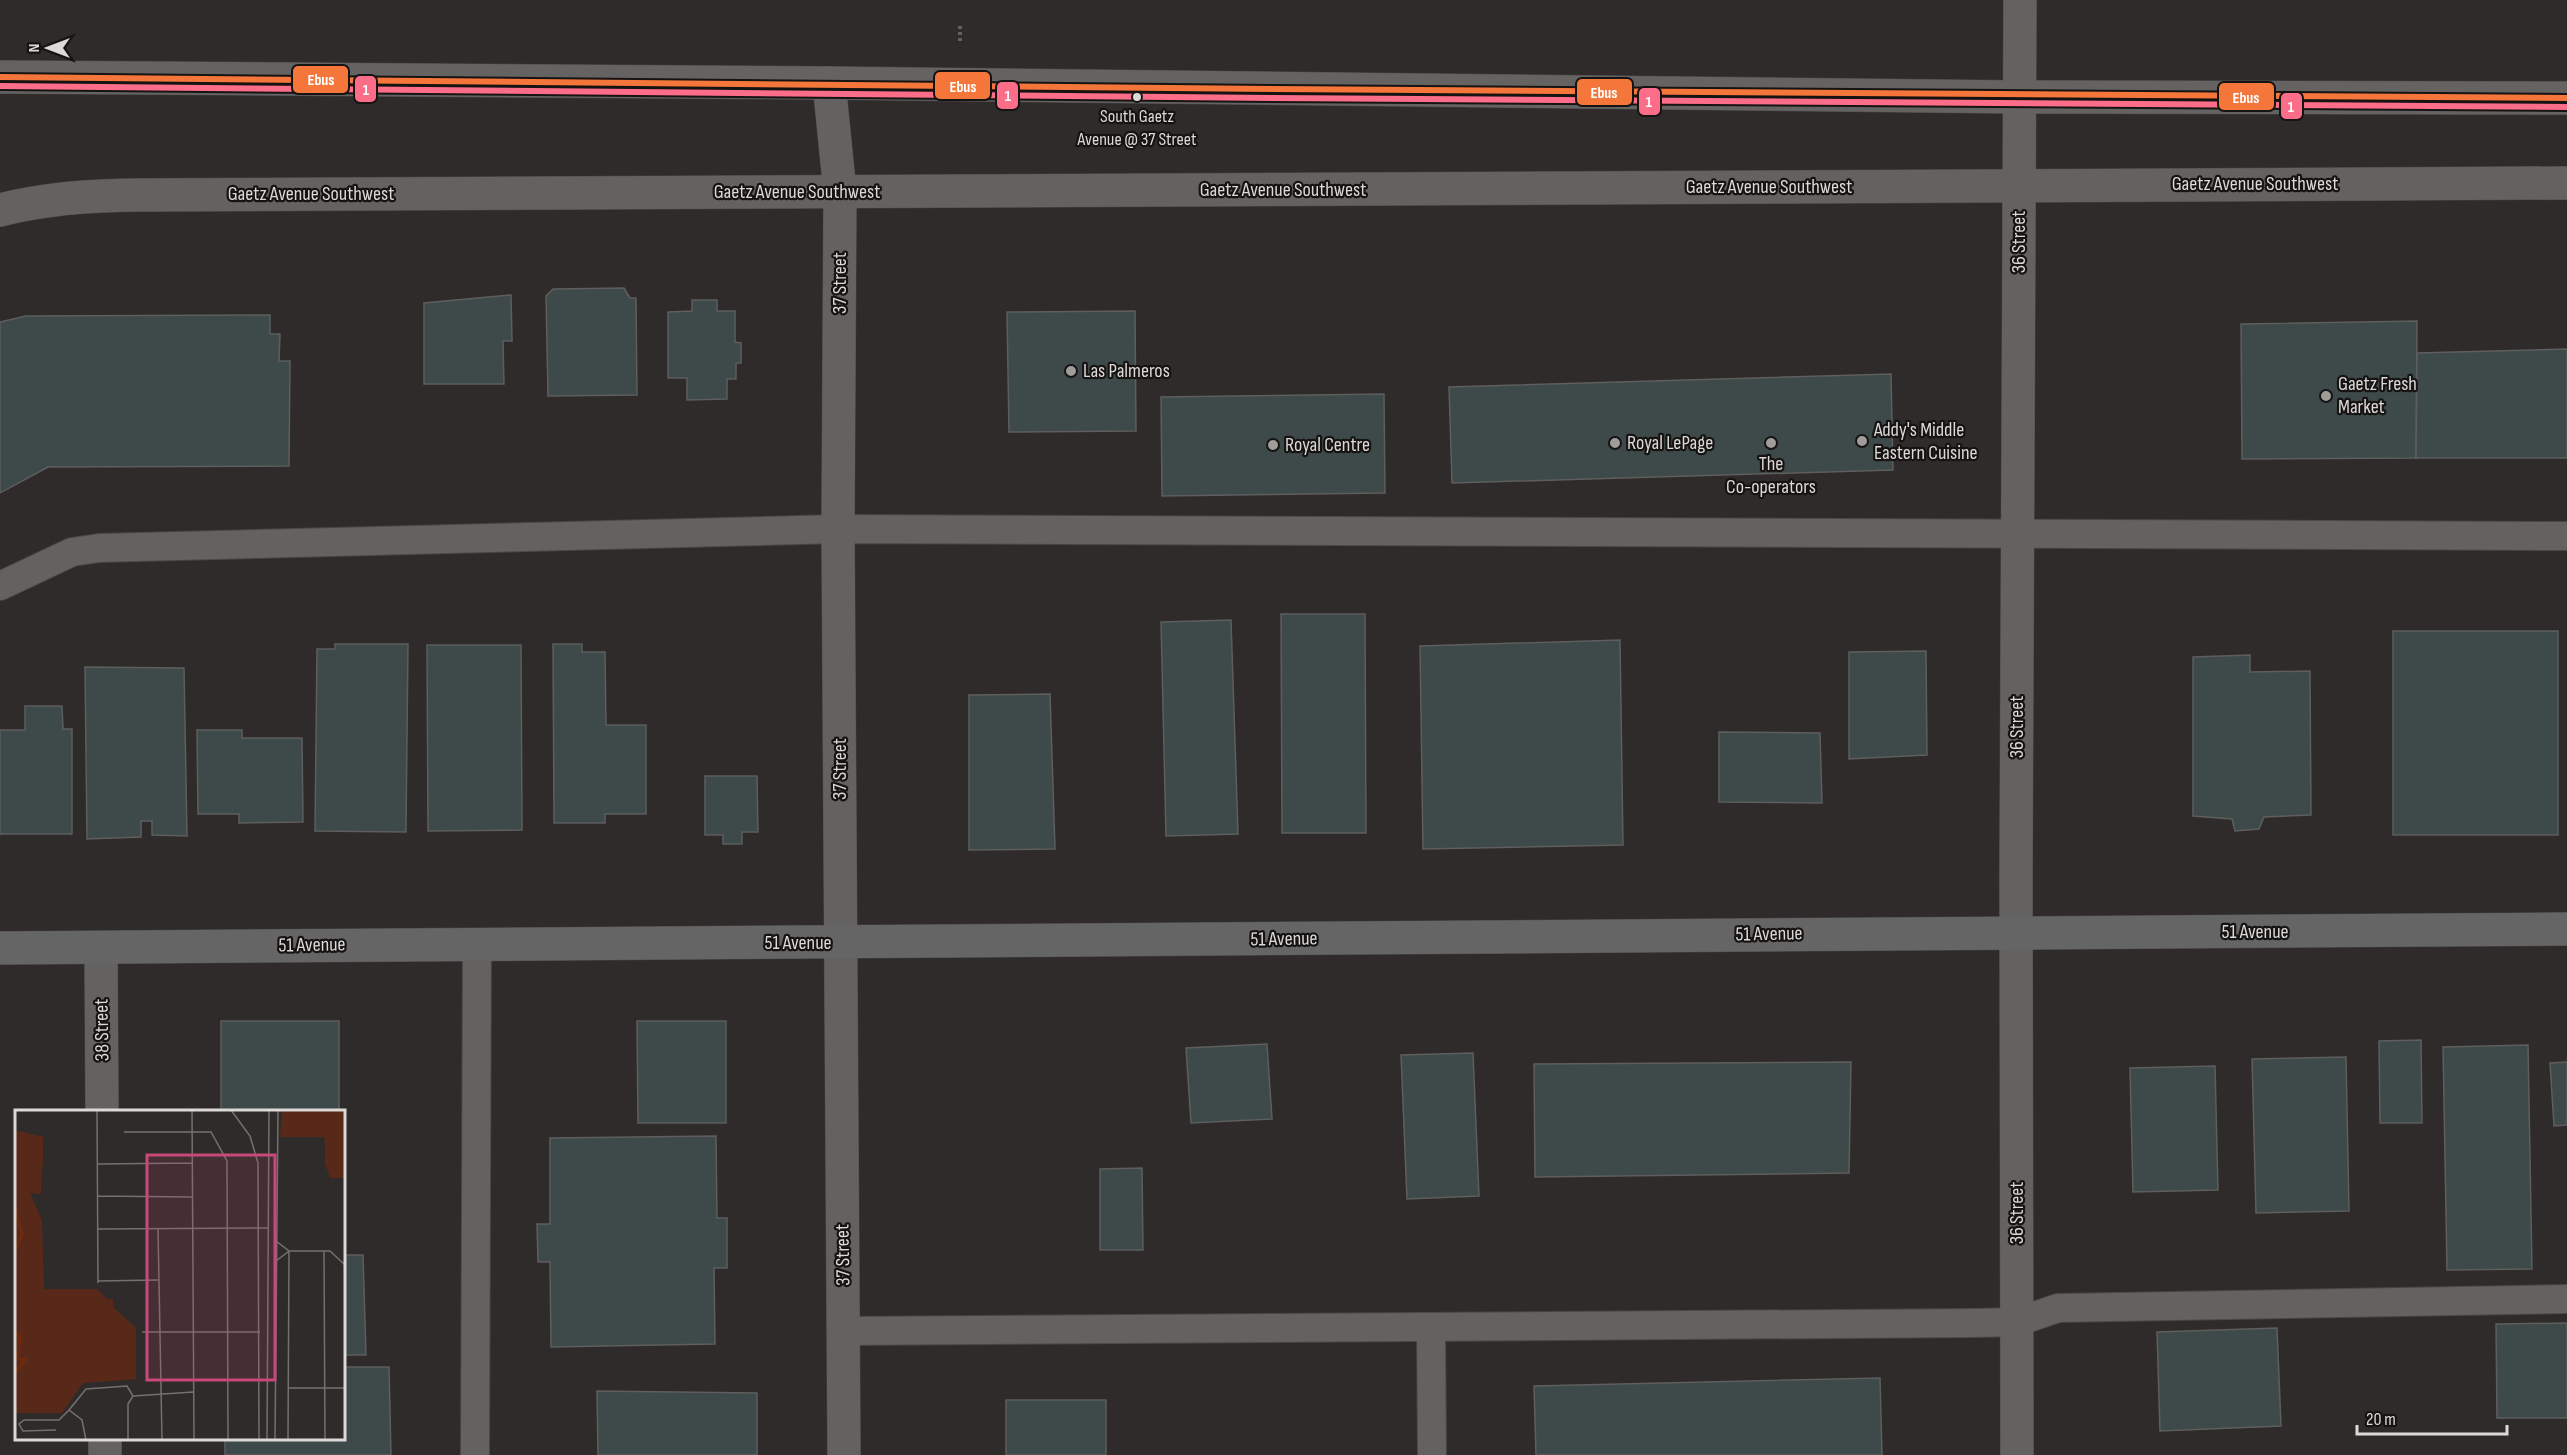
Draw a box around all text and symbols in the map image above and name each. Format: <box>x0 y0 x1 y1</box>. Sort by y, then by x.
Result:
north arrow <box>18 18 78 78</box>
text: N <box>25 44 44 52</box>
line badge: Ebus <box>292 65 349 94</box>
text: Ebus <box>307 71 335 90</box>
line badge: Ebus <box>934 71 991 100</box>
line badge: 1 <box>354 75 377 103</box>
text: Ebus <box>949 78 977 97</box>
line badge: Ebus <box>1576 78 1633 106</box>
text: 1 <box>363 81 370 100</box>
line badge: 1 <box>996 81 1019 110</box>
line badge: Ebus <box>2218 82 2275 111</box>
text: Ebus <box>1590 84 1618 103</box>
text: 1 <box>1005 87 1012 106</box>
line badge: 1 <box>1638 87 1661 116</box>
text: Ebus <box>2232 89 2260 108</box>
marker: South Gaetz Avenue @ 37 Street <box>1131 91 1143 103</box>
line badge: 1 <box>2280 92 2303 120</box>
text: 1 <box>1646 93 1653 112</box>
text: 1 <box>2288 98 2295 117</box>
place label: South Gaetz Avenue @ 37 Street <box>1077 106 1197 150</box>
street label: Gaetz Avenue Southwest <box>2172 172 2338 196</box>
street label: Gaetz Avenue Southwest <box>1686 175 1852 199</box>
street label: Gaetz Avenue Southwest <box>1200 178 1366 202</box>
street label: Gaetz Avenue Southwest <box>714 180 880 204</box>
street label: Gaetz Avenue Southwest <box>228 182 394 206</box>
street label: 36 Street <box>2007 211 2031 273</box>
street label: 37 Street <box>828 252 852 314</box>
place label: Las Palmeros <box>1083 359 1170 383</box>
marker: Las Palmeros <box>1064 364 1078 378</box>
place label: Gaetz Fresh Market <box>2338 372 2417 419</box>
marker: Gaetz Fresh Market <box>2319 389 2333 403</box>
place label: Addy's Middle Eastern Cuisine <box>1873 418 1977 465</box>
place label: Royal LePage <box>1627 431 1713 455</box>
place label: Royal Centre <box>1285 433 1370 457</box>
marker: Addy's Middle Eastern Cuisine <box>1855 434 1869 448</box>
marker: Royal LePage <box>1608 436 1622 450</box>
marker: The Co-operators <box>1764 436 1778 450</box>
marker: Royal Centre <box>1266 438 1280 452</box>
place label: The Co-operators <box>1726 452 1816 499</box>
street label: 36 Street <box>2005 696 2029 758</box>
street label: 37 Street <box>828 738 852 800</box>
street label: 51 Avenue <box>2221 920 2289 944</box>
street label: 51 Avenue <box>1735 921 1803 947</box>
street label: 51 Avenue <box>1250 926 1318 952</box>
street label: 51 Avenue <box>764 931 832 955</box>
street label: 51 Avenue <box>278 932 346 958</box>
street label: 38 Street <box>89 999 115 1061</box>
inset map <box>15 1110 345 1440</box>
street label: 36 Street <box>2005 1182 2029 1244</box>
street label: 37 Street <box>830 1224 856 1286</box>
scale bar <box>2357 1398 2507 1436</box>
text: 20 m <box>2366 1409 2396 1430</box>

